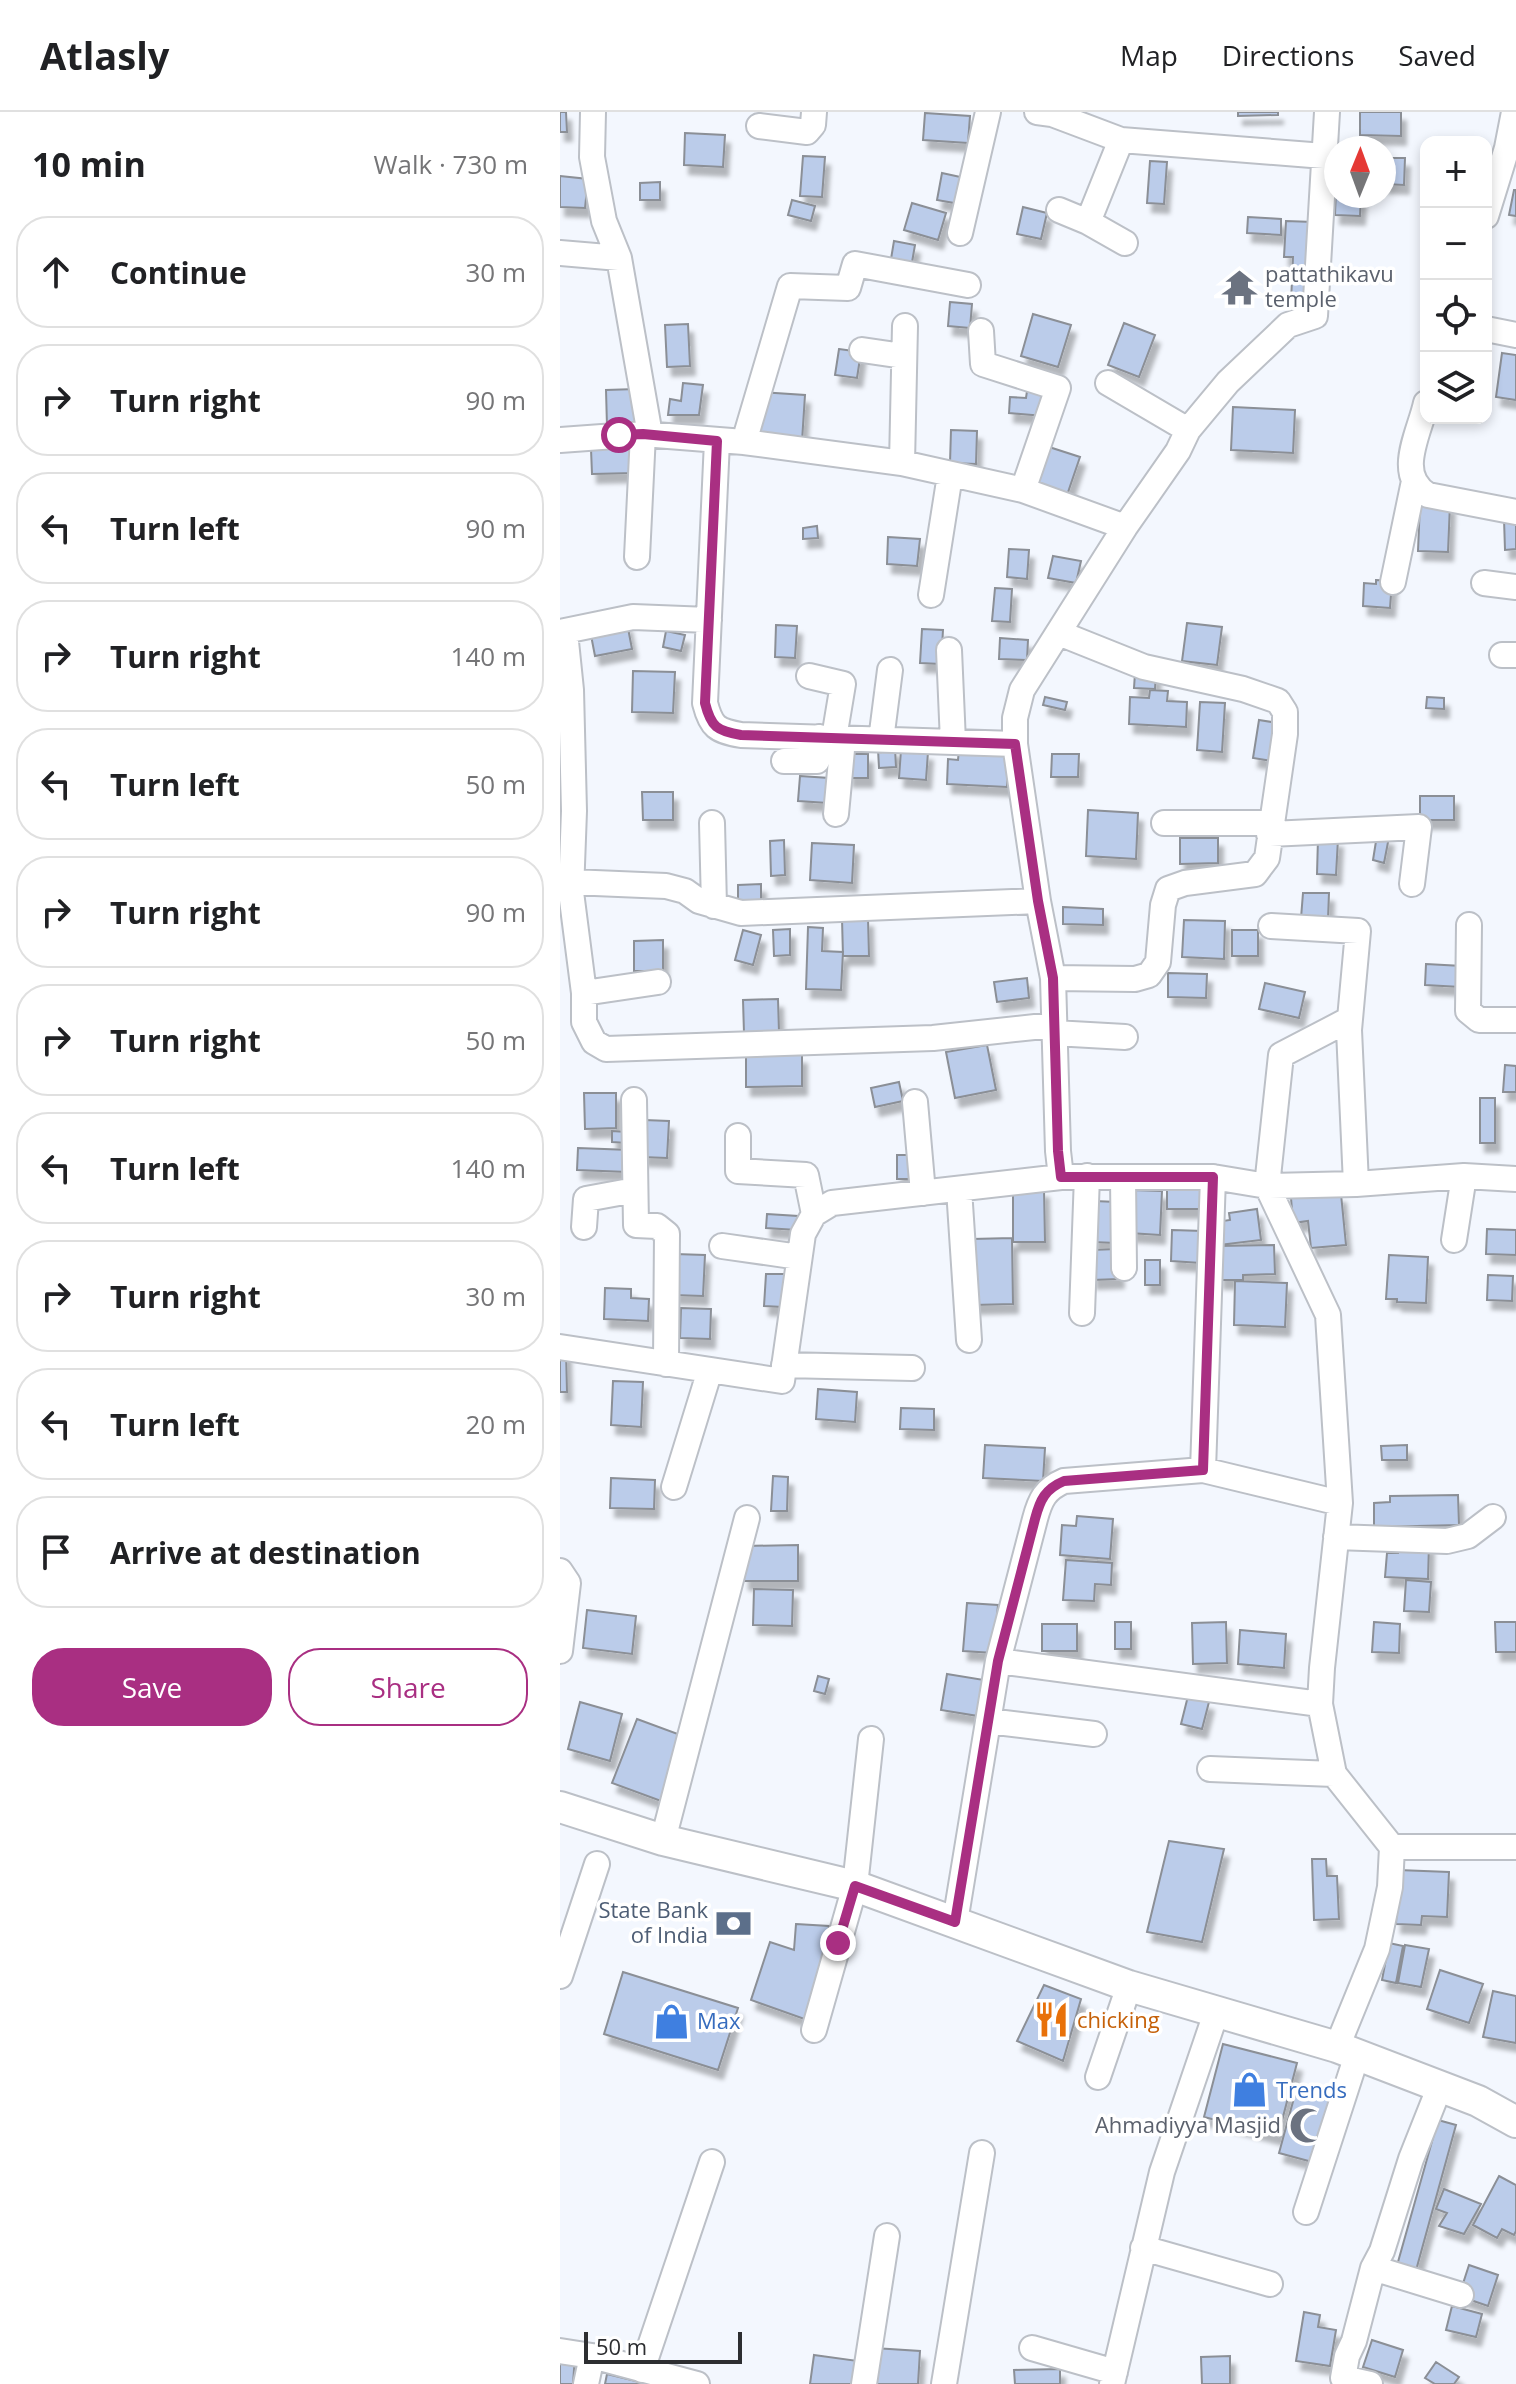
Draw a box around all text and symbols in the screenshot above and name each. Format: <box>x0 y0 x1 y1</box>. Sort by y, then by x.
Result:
text: Atlasly <box>40 29 169 81</box>
text: Map <box>1120 36 1178 74</box>
text: Directions <box>1222 36 1354 74</box>
text: Saved <box>1398 36 1476 74</box>
north arrow <box>1324 136 1396 208</box>
map controls <box>1420 136 1492 424</box>
button: + <box>1420 136 1492 208</box>
text: 10 min <box>32 141 146 187</box>
text: Walk · 730 m <box>374 146 528 182</box>
button: − <box>1420 208 1492 280</box>
icon: ahead <box>34 250 78 294</box>
text: Continue <box>110 252 247 293</box>
text: 30 m <box>465 254 526 290</box>
place label: pattathikavu temple <box>1265 258 1394 313</box>
temple icon: pattathikavu temple <box>1220 268 1258 306</box>
button: locate <box>1420 280 1492 352</box>
button: layers <box>1420 352 1492 424</box>
icon: right <box>34 378 78 422</box>
text: Turn right <box>110 380 261 421</box>
text: 90 m <box>465 382 526 418</box>
route start <box>601 417 637 453</box>
icon: left <box>34 506 78 550</box>
text: Turn left <box>110 508 240 549</box>
text: 90 m <box>465 510 526 546</box>
icon: right <box>34 634 78 678</box>
text: Turn right <box>110 636 261 677</box>
text: 140 m <box>451 638 526 674</box>
icon: left <box>34 762 78 806</box>
text: Turn left <box>110 764 240 805</box>
text: 50 m <box>465 766 526 802</box>
icon: right <box>34 890 78 934</box>
text: Turn right <box>110 892 261 933</box>
text: 90 m <box>465 894 526 930</box>
icon: right <box>34 1018 78 1062</box>
text: Turn right <box>110 1020 261 1061</box>
text: 50 m <box>465 1022 526 1058</box>
icon: left <box>34 1146 78 1190</box>
text: Turn left <box>110 1148 240 1189</box>
text: 140 m <box>451 1150 526 1186</box>
icon: right <box>34 1274 78 1318</box>
text: Turn right <box>110 1276 261 1317</box>
text: 30 m <box>465 1278 526 1314</box>
icon: left <box>34 1402 78 1446</box>
text: Turn left <box>110 1404 240 1445</box>
text: 20 m <box>465 1406 526 1442</box>
icon: arrive <box>34 1530 78 1574</box>
text: Arrive at destination <box>110 1532 421 1573</box>
button: Save <box>32 1648 272 1726</box>
button: Share <box>288 1648 528 1726</box>
place label: State Bank of India <box>598 1894 708 1949</box>
bank icon: State Bank of India <box>715 1904 753 1942</box>
route end <box>820 1925 856 1961</box>
restaurant icon: chicking <box>1032 2001 1070 2039</box>
shop icon: Max <box>652 2002 690 2040</box>
place label: chicking <box>1077 2004 1160 2034</box>
place label: Max <box>697 2005 741 2035</box>
shop icon: Trends <box>1231 2071 1269 2109</box>
place label: Trends <box>1276 2074 1347 2104</box>
mosque icon: Ahmadiyya Masjid <box>1288 2106 1326 2144</box>
place label: Ahmadiyya Masjid <box>1095 2109 1281 2139</box>
scale bar <box>584 2328 742 2364</box>
text: 50 m <box>596 2331 647 2361</box>

